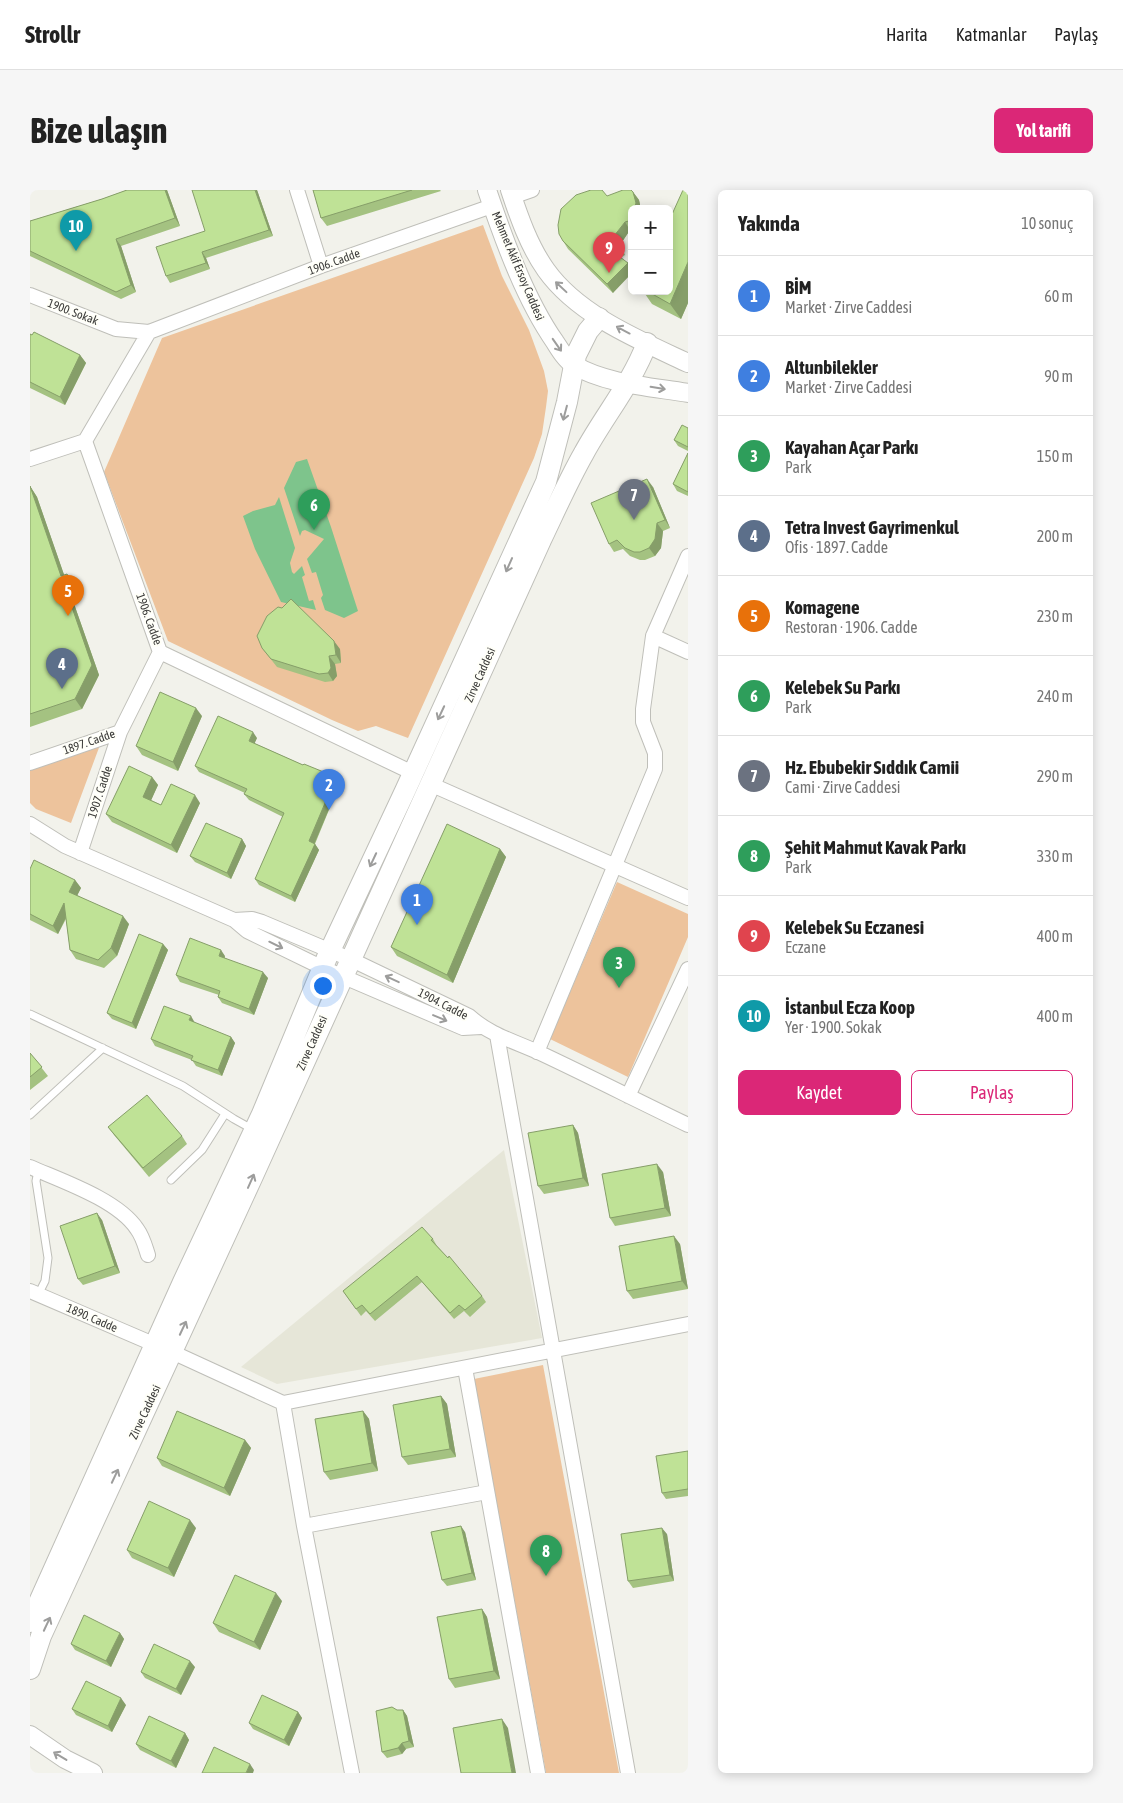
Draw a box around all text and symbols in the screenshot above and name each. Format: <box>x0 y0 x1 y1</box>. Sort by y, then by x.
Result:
text: Strollr <box>25 21 80 48</box>
text: Harita <box>886 24 928 45</box>
text: Katmanlar <box>956 24 1026 45</box>
text: Paylaş <box>1054 24 1098 45</box>
button: Yol tarifi <box>994 108 1093 153</box>
text: Bize ulaşın <box>30 110 167 150</box>
map controls <box>628 205 673 295</box>
button: + <box>628 205 673 250</box>
pin: 10 <box>60 210 92 251</box>
street label: Mehmet Akif Ersoy Caddesi <box>489 210 547 322</box>
text: Yakında <box>738 211 800 235</box>
text: 10 sonuç <box>1021 214 1073 232</box>
pin: 9 <box>593 232 625 273</box>
street label: 1906. Cadde <box>306 246 362 278</box>
button: − <box>628 250 673 295</box>
text: BİM <box>785 276 812 298</box>
one-way arrow <box>555 281 568 293</box>
text: 1 <box>750 287 758 305</box>
text: 60 m <box>1044 287 1073 305</box>
street label: 1900. Sokak <box>46 296 101 328</box>
text: Market · Zirve Caddesi <box>785 298 912 316</box>
one-way arrow <box>616 325 630 335</box>
one-way arrow <box>552 338 562 352</box>
text: Altunbilekler <box>785 356 878 378</box>
text: 2 <box>750 367 758 385</box>
text: 90 m <box>1044 367 1073 385</box>
text: Market · Zirve Caddesi <box>785 378 912 396</box>
one-way arrow <box>650 383 666 393</box>
one-way arrow <box>559 404 569 420</box>
text: Kayahan Açar Parkı <box>785 436 919 458</box>
text: 3 <box>750 447 758 465</box>
text: 150 m <box>1037 447 1073 465</box>
text: Park <box>785 458 812 476</box>
pin: 7 <box>618 479 650 520</box>
pin: 6 <box>298 489 330 530</box>
text: Tetra Invest Gayrimenkul <box>785 516 959 538</box>
text: 4 <box>750 527 758 545</box>
text: 200 m <box>1037 527 1073 545</box>
text: Ofis · 1897. Cadde <box>785 538 888 556</box>
one-way arrow <box>504 557 513 572</box>
pin: 5 <box>52 575 84 616</box>
street label: 1906. Cadde <box>133 591 165 647</box>
text: Komagene <box>785 596 860 618</box>
text: 5 <box>750 607 758 625</box>
text: 230 m <box>1037 607 1073 625</box>
text: Restoran · 1906. Cadde <box>785 618 917 636</box>
street label: Zirve Caddesi <box>462 645 498 705</box>
pin: 4 <box>46 648 78 689</box>
text: Kelebek Su Parkı <box>785 676 900 698</box>
text: 6 <box>750 687 758 705</box>
text: 240 m <box>1037 687 1073 705</box>
text: Park <box>785 698 812 716</box>
one-way arrow <box>436 705 446 720</box>
street label: 1897. Cadde <box>61 727 117 757</box>
text: Hz. Ebubekir Sıddık Camii <box>785 756 959 778</box>
street label: 1907. Cadde <box>85 764 115 820</box>
text: 7 <box>750 767 758 785</box>
text: 290 m <box>1037 767 1073 785</box>
pin: 2 <box>313 769 345 810</box>
text: Cami · Zirve Caddesi <box>785 778 901 796</box>
text: Şehit Mahmut Kavak Parkı <box>785 836 966 858</box>
text: 8 <box>750 847 758 865</box>
text: 330 m <box>1037 847 1073 865</box>
one-way arrow <box>368 852 377 867</box>
text: Park <box>785 858 812 876</box>
pin: 1 <box>401 884 433 925</box>
text: Kelebek Su Eczanesi <box>785 916 924 938</box>
text: 9 <box>750 927 758 945</box>
text: 400 m <box>1037 927 1073 945</box>
text: Eczane <box>785 938 826 956</box>
one-way arrow <box>268 940 283 950</box>
pin: 3 <box>603 947 635 988</box>
your location <box>310 973 336 999</box>
one-way arrow <box>385 974 400 984</box>
street label: 1904. Cadde <box>416 985 470 1023</box>
text: İstanbul Ecza Koop <box>785 996 915 1018</box>
text: 10 <box>746 1007 762 1025</box>
text: 400 m <box>1037 1007 1073 1025</box>
street label: Zirve Caddesi <box>294 1013 330 1073</box>
one-way arrow <box>432 1014 447 1023</box>
text: Yer · 1900. Sokak <box>785 1018 882 1036</box>
button: Kaydet <box>738 1070 901 1115</box>
button: Paylaş <box>911 1070 1073 1115</box>
one-way arrow <box>246 1174 256 1189</box>
street label: 1890. Cadde <box>64 1301 120 1335</box>
one-way arrow <box>179 1321 188 1336</box>
street label: Zirve Caddesi <box>126 1383 164 1441</box>
one-way arrow <box>111 1469 121 1484</box>
pin: 8 <box>530 1535 562 1576</box>
one-way arrow <box>43 1617 53 1632</box>
one-way arrow <box>54 1750 68 1760</box>

